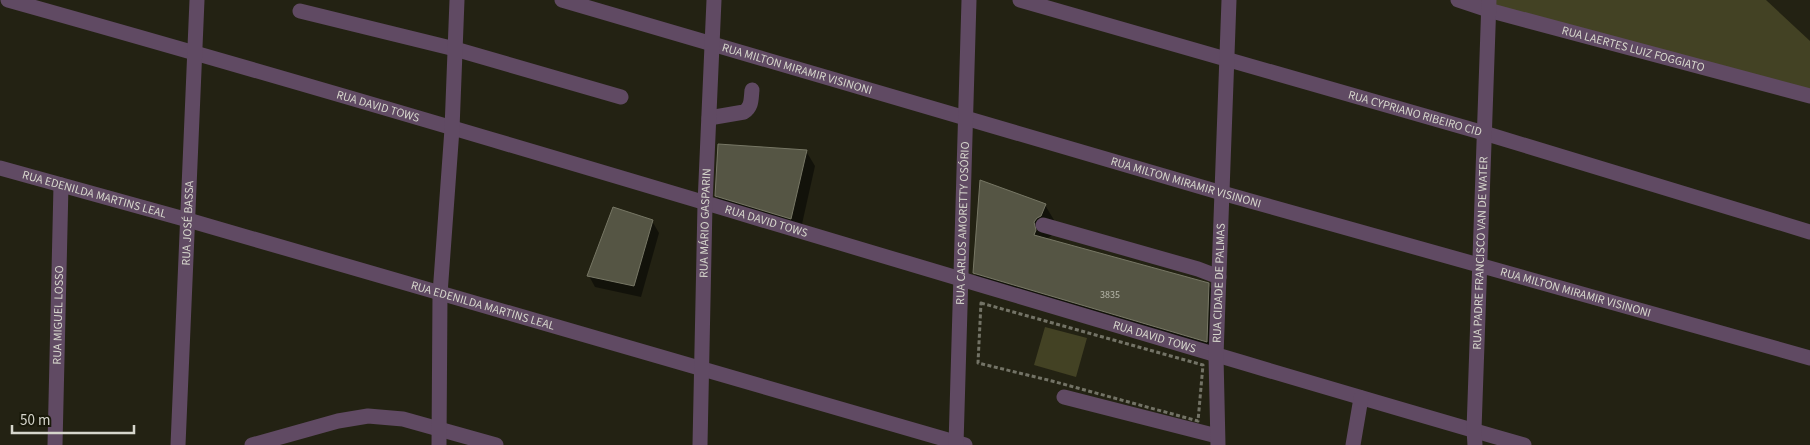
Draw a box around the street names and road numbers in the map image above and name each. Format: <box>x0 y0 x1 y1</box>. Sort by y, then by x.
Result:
street label: RUA LAERTES LUIZ FOGGIATO <box>1560 22 1707 76</box>
street label: RUA MILTON MIRAMIR VISINONI <box>720 39 874 99</box>
street label: RUA DAVID TOWS <box>334 86 422 126</box>
street label: RUA CYPRIANO RIBEIRO CID <box>1346 86 1484 140</box>
street label: RUA CARLOS AMORETTY OSÓRIO <box>952 141 973 305</box>
street label: RUA MILTON MIRAMIR VISINONI <box>1109 152 1263 212</box>
street label: RUA PADRE FRANCISCO VAN DE WATER <box>1468 156 1492 350</box>
street label: RUA EDENILDA MARTINS LEAL <box>20 166 169 222</box>
street label: RUA MÁRIO GASPARIN <box>695 168 715 278</box>
street label: RUA JOSÉ BASSA <box>177 180 198 266</box>
street label: RUA DAVID TOWS <box>723 201 810 241</box>
street label: RUA CIDADE DE PALMAS <box>1208 223 1229 343</box>
street label: RUA MILTON MIRAMIR VISINONI <box>1498 263 1653 321</box>
street label: RUA MIGUEL LOSSO <box>48 265 68 365</box>
street label: RUA EDENILDA MARTINS LEAL <box>409 276 557 334</box>
street label: RUA DAVID TOWS <box>1111 316 1198 357</box>

